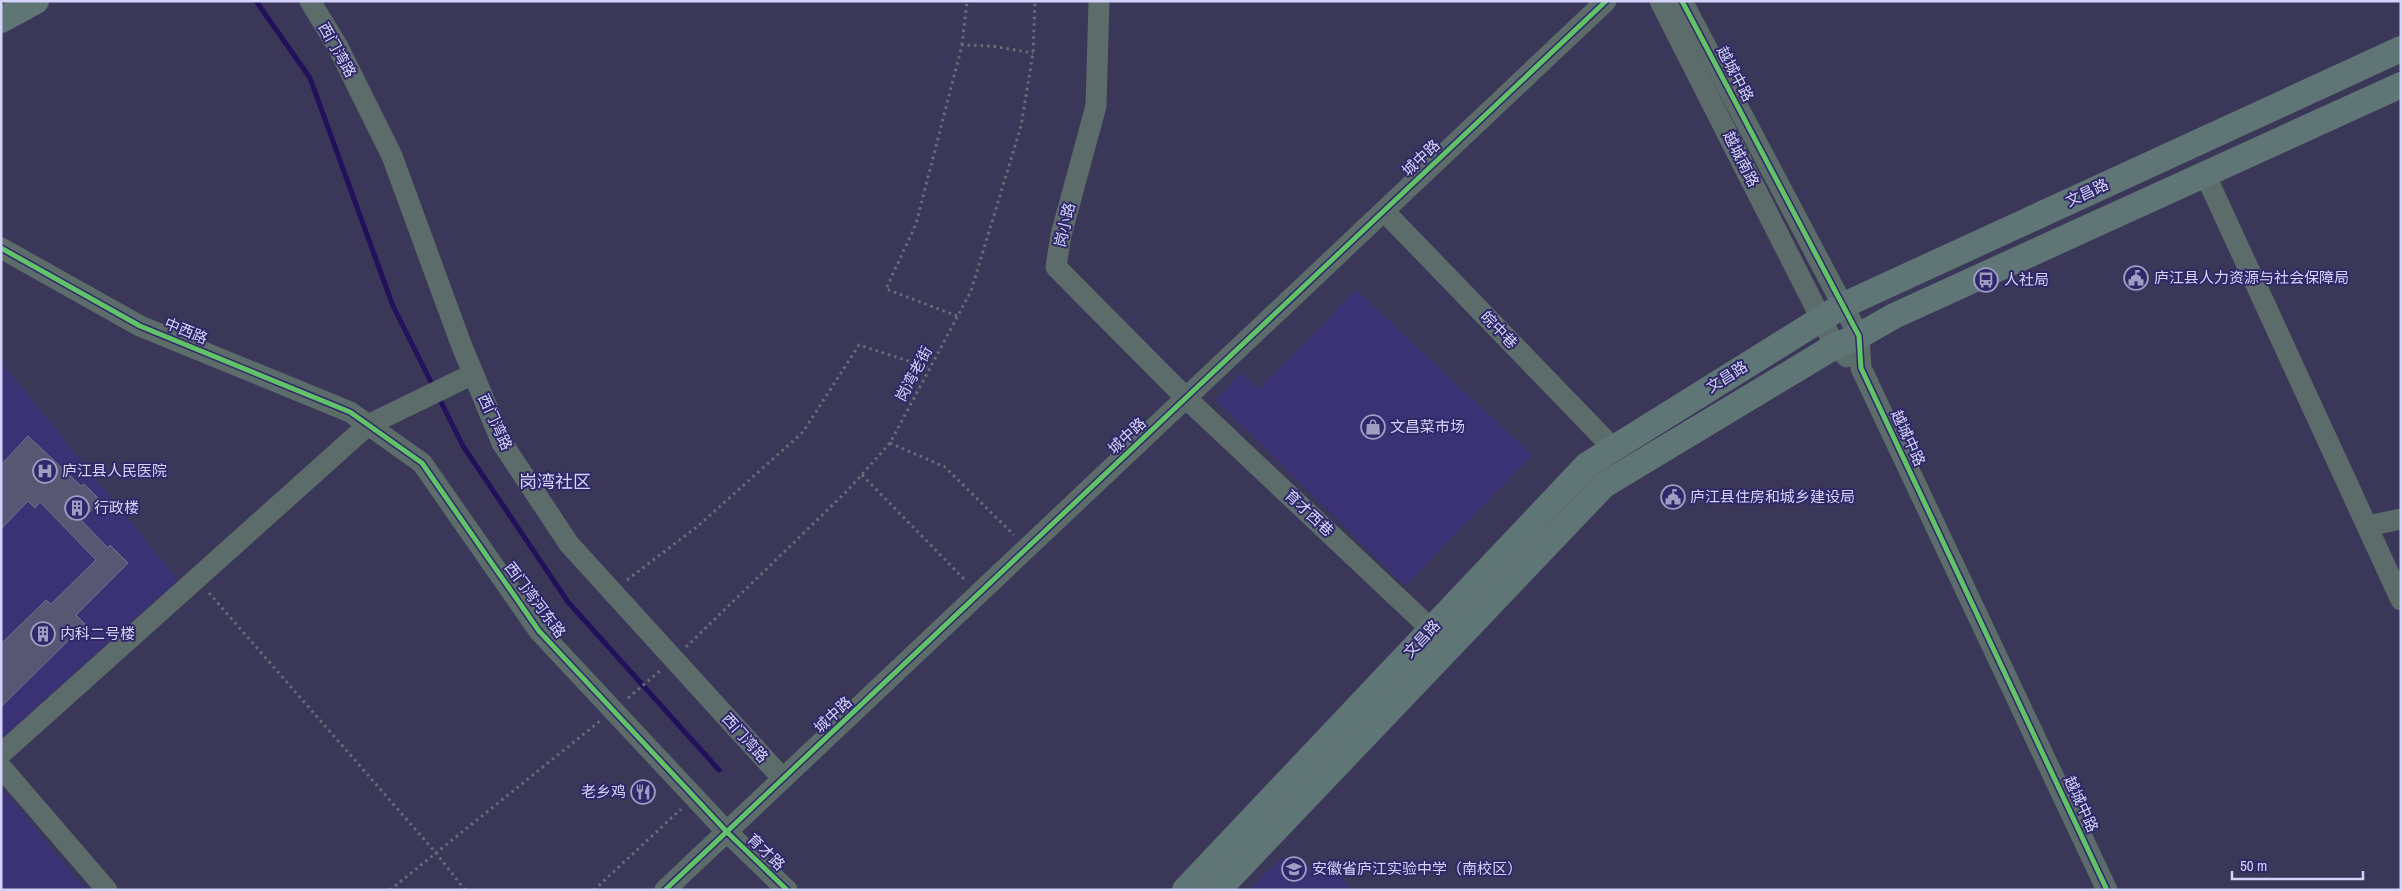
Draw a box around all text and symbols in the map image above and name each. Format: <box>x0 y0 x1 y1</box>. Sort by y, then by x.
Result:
street label: 西门湾路 <box>314 18 361 81</box>
street label: 越城中路 <box>1712 42 1759 105</box>
street label: 越城南路 <box>1718 127 1764 190</box>
street label: 城中路 <box>1397 135 1444 181</box>
street label: 文昌路 <box>2062 174 2112 212</box>
street label: 岗小路 <box>1049 201 1080 249</box>
public building icon: 庐江县人力资源与社会保障局 <box>2123 265 2149 291</box>
bus stop icon: 人社局 <box>1973 267 1999 293</box>
place label: 庐江县人力资源与社会保障局 <box>2154 267 2349 288</box>
place label: 人社局 <box>2004 269 2049 290</box>
street label: 皖中巷 <box>1476 306 1523 353</box>
street label: 中西路 <box>161 312 211 349</box>
street label: 岗湾老街 <box>890 342 937 405</box>
street label: 文昌路 <box>1702 356 1751 397</box>
street label: 西门湾路 <box>473 390 518 453</box>
street label: 越城中路 <box>1886 406 1931 469</box>
street label: 城中路 <box>1103 413 1150 459</box>
shop icon: 文昌菜市场 <box>1360 414 1386 440</box>
place label: 文昌菜市场 <box>1390 416 1465 437</box>
hospital icon: 庐江县人民医院 <box>32 458 58 484</box>
place label: 庐江县人民医院 <box>62 460 167 481</box>
district label: 岗湾社区 <box>519 469 591 494</box>
street label: 育才西巷 <box>1280 484 1338 541</box>
public building icon: 庐江县住房和城乡建设局 <box>1660 484 1686 510</box>
place label: 庐江县住房和城乡建设局 <box>1690 486 1855 507</box>
building icon: 行政楼 <box>64 495 90 521</box>
place label: 行政楼 <box>94 497 139 518</box>
street label: 西门湾河东路 <box>500 557 571 642</box>
street label: 文昌路 <box>1399 615 1445 662</box>
building icon: 内科二号楼 <box>30 621 56 647</box>
place label: 内科二号楼 <box>60 623 135 644</box>
street label: 城中路 <box>809 692 856 738</box>
street label: 西门湾路 <box>717 708 773 767</box>
street label: 越城中路 <box>2059 772 2104 835</box>
restaurant icon: 老乡鸡 <box>630 779 656 805</box>
place label: 老乡鸡 <box>581 781 626 802</box>
street label: 育才路 <box>743 828 790 875</box>
scale bar <box>2232 848 2363 880</box>
text: 50 m <box>2240 855 2267 876</box>
school or university icon: 安徽省庐江实验中学（南校区） <box>1281 856 1307 882</box>
place label: 安徽省庐江实验中学（南校区） <box>1312 858 1522 879</box>

